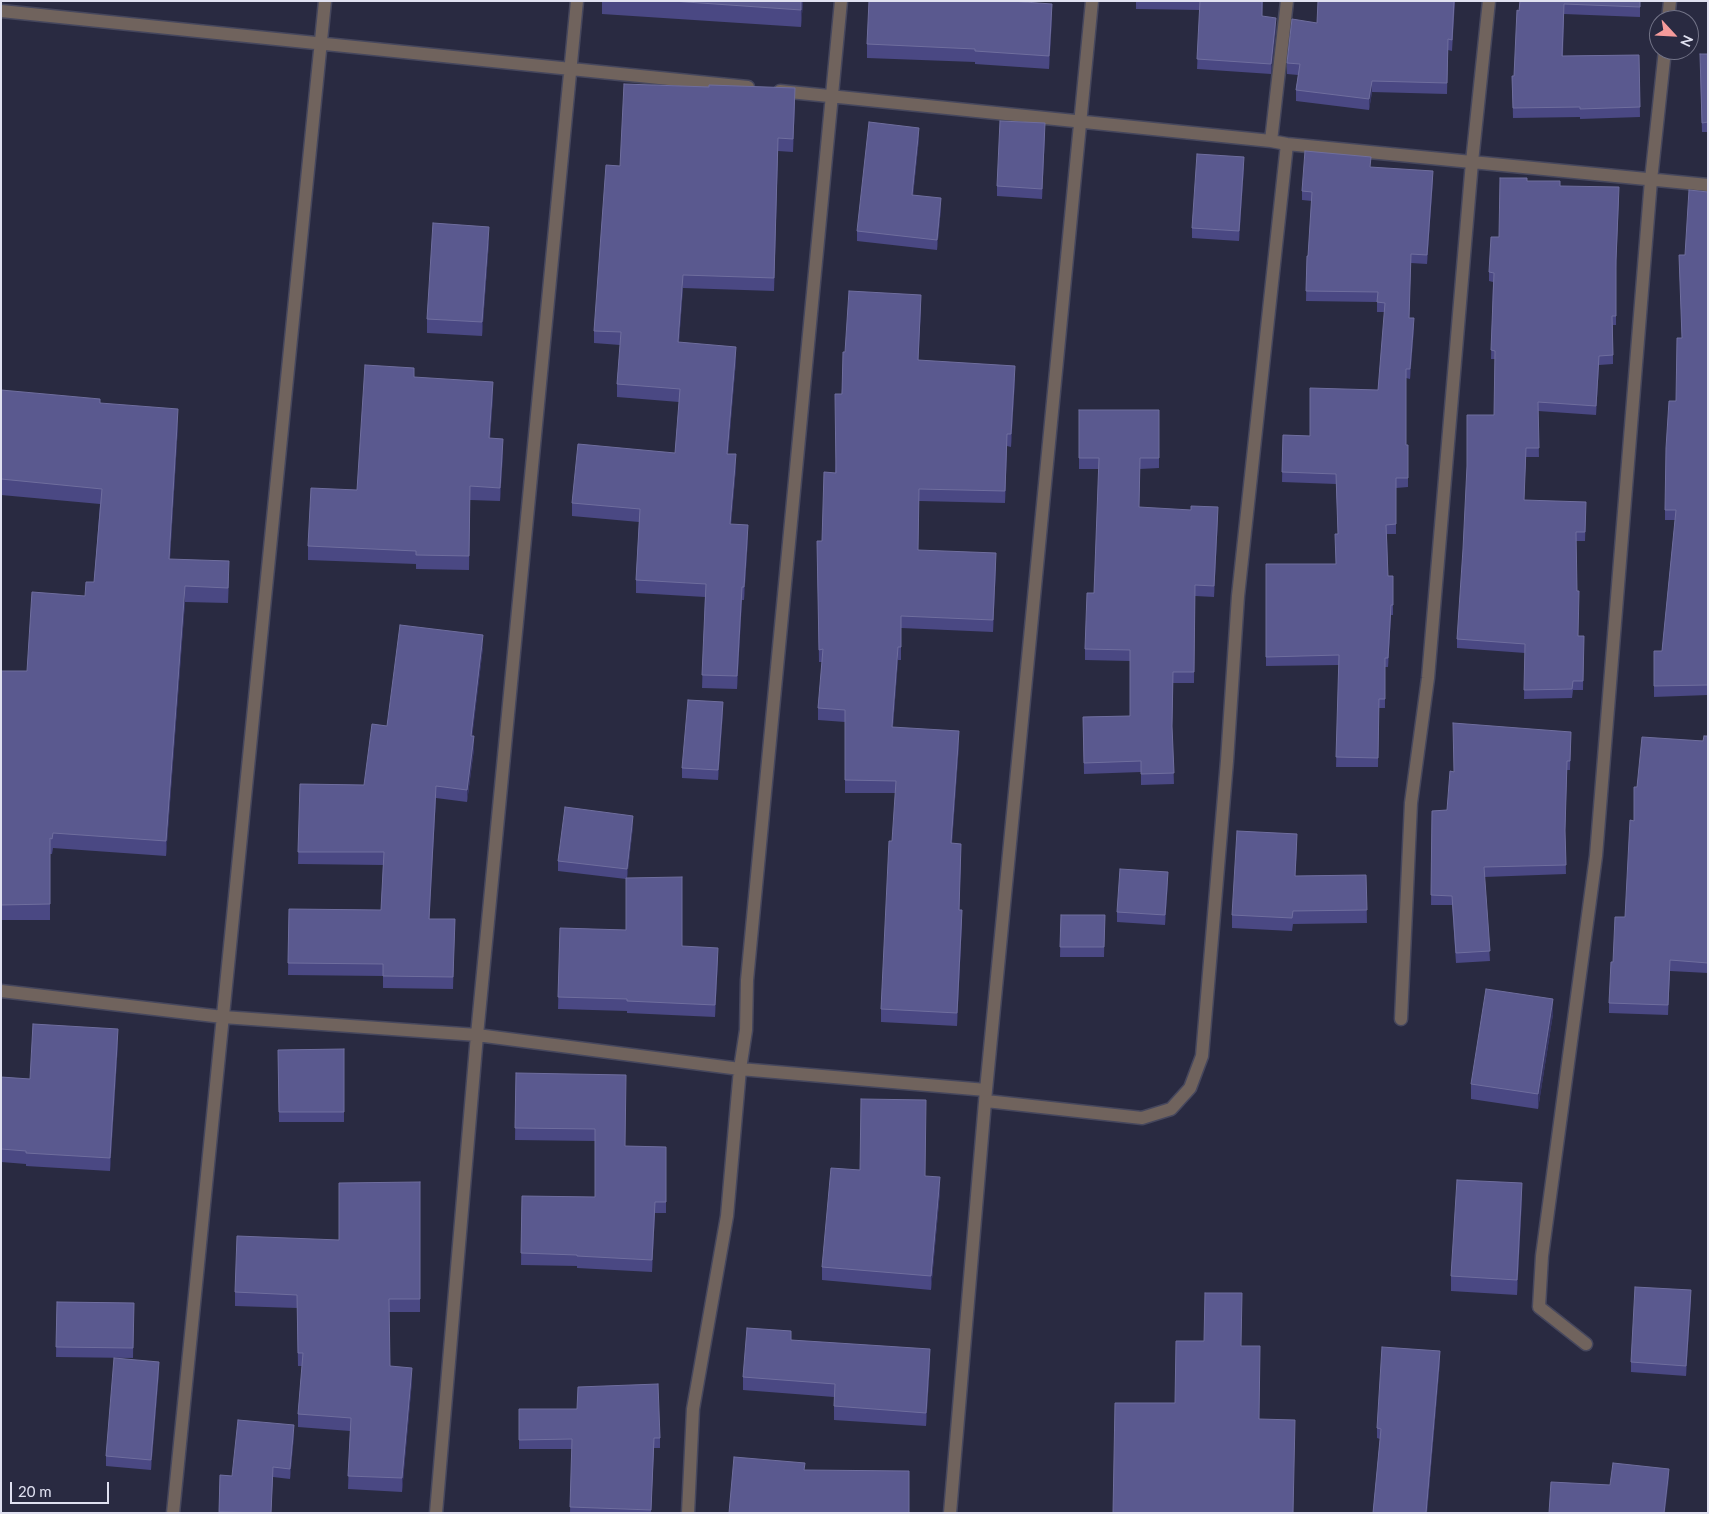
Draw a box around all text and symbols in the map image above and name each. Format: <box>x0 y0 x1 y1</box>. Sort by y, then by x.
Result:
north arrow <box>1649 10 1699 60</box>
text: N <box>1677 33 1697 50</box>
scale bar <box>12 1472 111 1504</box>
text: 20 m <box>18 1482 52 1500</box>

